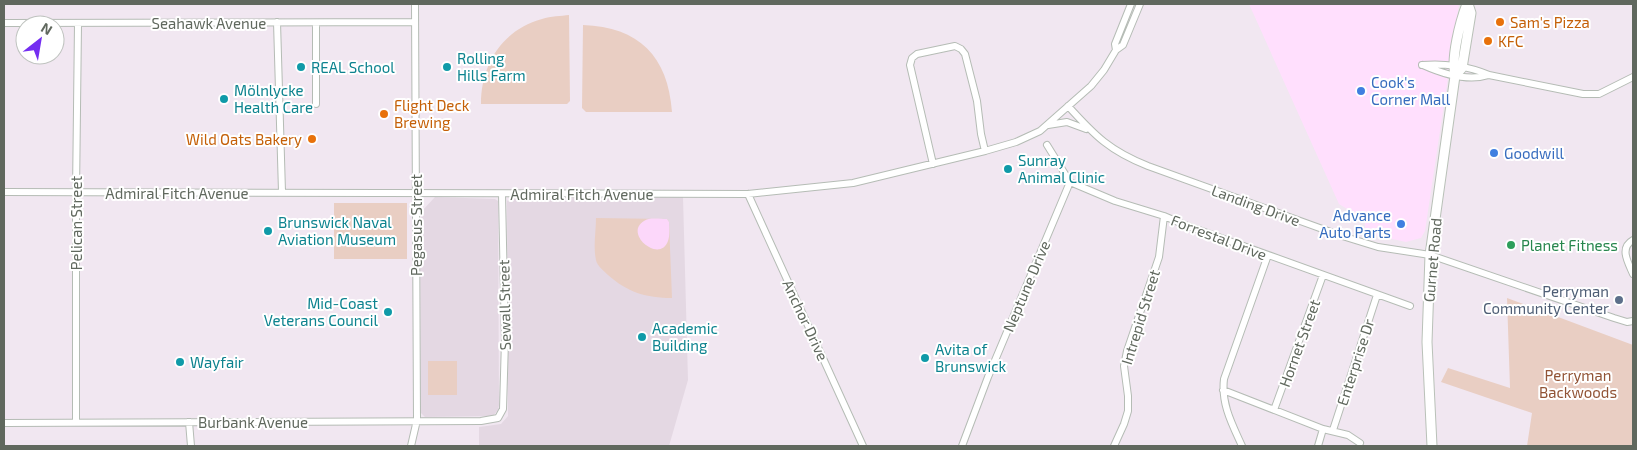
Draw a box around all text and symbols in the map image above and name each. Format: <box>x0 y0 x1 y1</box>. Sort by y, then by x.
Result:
place label: Sam's Pizza <box>1510 13 1590 31</box>
street label: Seahawk Avenue <box>152 14 266 32</box>
north arrow <box>15 15 65 65</box>
marker: Sam's Pizza <box>1494 16 1506 28</box>
text: N <box>38 19 56 38</box>
place label: KFC <box>1498 32 1524 50</box>
marker: KFC <box>1482 35 1494 47</box>
place label: Rolling Hills Farm <box>457 49 526 84</box>
place label: REAL School <box>311 58 395 76</box>
marker: REAL School <box>295 61 307 73</box>
marker: Rolling Hills Farm <box>441 61 453 73</box>
place label: Cook's Corner Mall <box>1371 73 1451 108</box>
place label: Mölnlycke Health Care <box>234 81 313 116</box>
marker: Cook's Corner Mall <box>1355 85 1367 97</box>
marker: Mölnlycke Health Care <box>218 93 230 105</box>
place label: Flight Deck Brewing <box>394 96 470 131</box>
marker: Flight Deck Brewing <box>378 108 390 120</box>
place label: Wild Oats Bakery <box>186 130 302 148</box>
marker: Wild Oats Bakery <box>306 133 318 145</box>
place label: Goodwill <box>1504 144 1565 162</box>
marker: Goodwill <box>1488 147 1500 159</box>
place label: Sunray Animal Clinic <box>1018 151 1105 186</box>
marker: Sunray Animal Clinic <box>1002 163 1014 175</box>
street label: Pegasus Street <box>407 174 425 276</box>
street label: Pelican Street <box>67 176 85 270</box>
street label: Landing Drive <box>1209 181 1303 229</box>
street label: Admiral Fitch Avenue <box>105 184 249 202</box>
street label: Admiral Fitch Avenue <box>510 185 654 203</box>
place label: Advance Auto Parts <box>1319 206 1391 241</box>
street label: Forrestal Drive <box>1169 211 1269 263</box>
place label: Brunswick Naval Aviation Museum <box>278 213 396 248</box>
street label: Gurnet Road <box>1419 217 1445 303</box>
marker: Advance Auto Parts <box>1395 218 1407 230</box>
marker: Brunswick Naval Aviation Museum <box>262 225 274 237</box>
place label: Planet Fitness <box>1521 236 1618 254</box>
street label: Neptune Drive <box>999 238 1053 334</box>
marker: Planet Fitness <box>1505 239 1517 251</box>
street label: Sewall Street <box>494 259 514 350</box>
street label: Intrepid Street <box>1117 267 1163 367</box>
street label: Anchor Drive <box>779 277 833 363</box>
place label: Perryman Community Center <box>1483 282 1609 317</box>
place label: Mid-Coast Veterans Council <box>264 294 379 329</box>
marker: Perryman Community Center <box>1613 294 1625 306</box>
street label: Hornet Street <box>1275 296 1323 389</box>
marker: Mid-Coast Veterans Council <box>382 306 394 318</box>
street label: Enterprise Dr <box>1332 316 1378 408</box>
place label: Academic Building <box>652 319 718 354</box>
marker: Academic Building <box>636 331 648 343</box>
place label: Avita of Brunswick <box>935 340 1007 375</box>
marker: Avita of Brunswick <box>919 352 931 364</box>
place label: Wayfair <box>190 353 244 371</box>
marker: Wayfair <box>174 356 186 368</box>
park label: Perryman Backwoods <box>1539 366 1617 401</box>
street label: Burbank Avenue <box>198 413 308 431</box>

